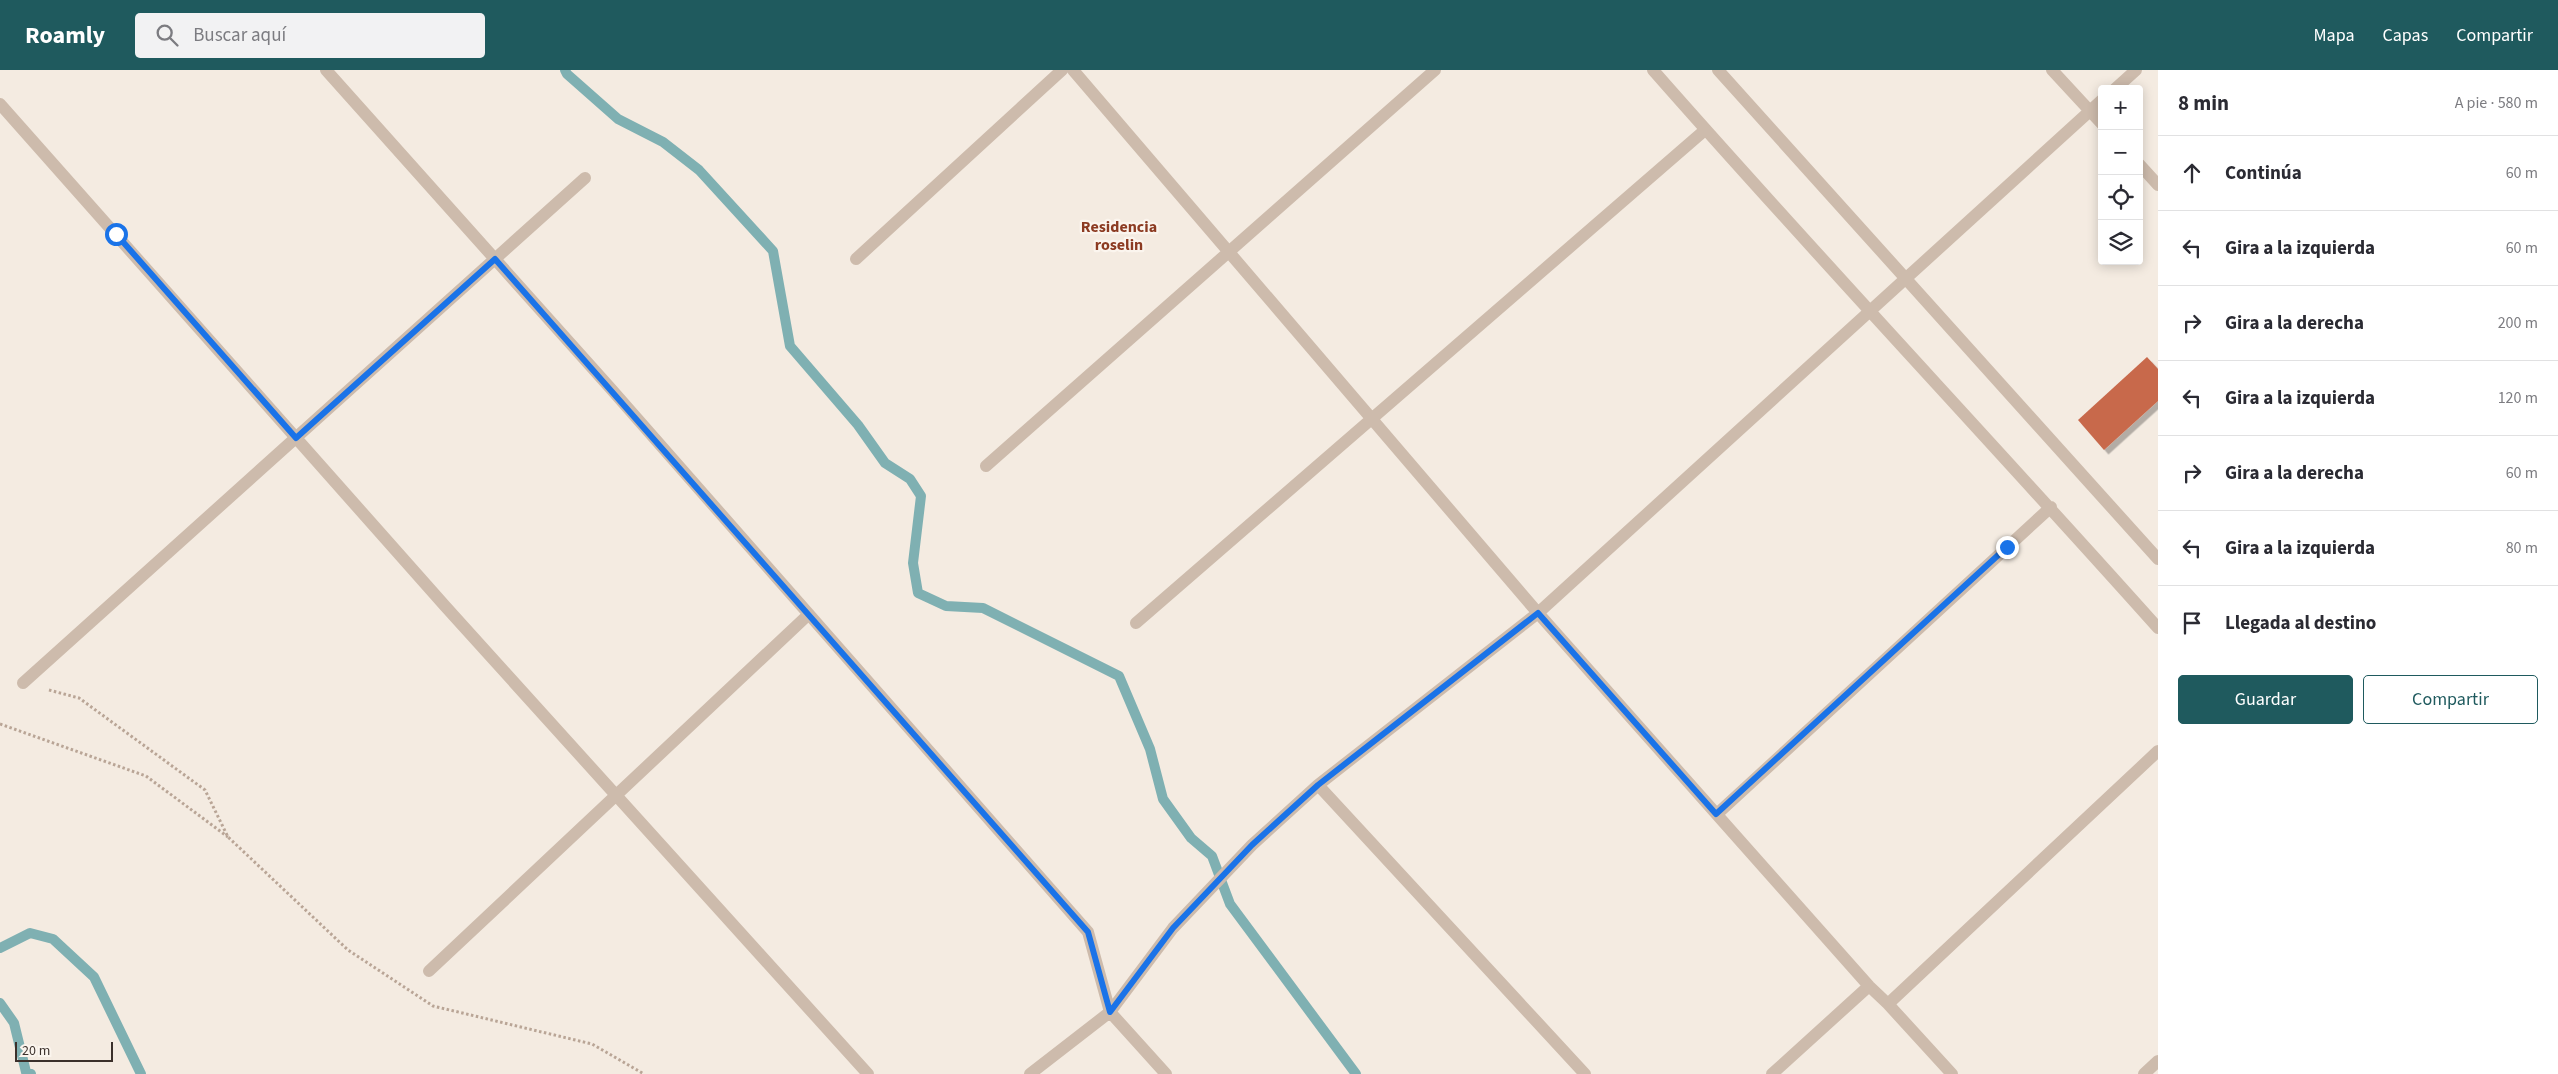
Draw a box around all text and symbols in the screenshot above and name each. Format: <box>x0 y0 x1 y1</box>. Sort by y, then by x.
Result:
search box <box>135 13 485 58</box>
text: Roamly <box>25 18 105 53</box>
icon: search <box>153 21 181 49</box>
text: Buscar aquí <box>193 22 286 49</box>
text: Mapa <box>2314 23 2355 48</box>
text: Capas <box>2383 23 2428 48</box>
text: Compartir <box>2456 23 2533 48</box>
map controls <box>2098 85 2143 265</box>
button: + <box>2098 85 2143 130</box>
text: 8 min <box>2178 88 2229 118</box>
text: A pie · 580 m <box>2455 92 2538 114</box>
button: − <box>2098 130 2143 175</box>
icon: ahead <box>2178 159 2206 187</box>
text: Continúa <box>2225 160 2302 187</box>
text: 60 m <box>2506 162 2538 184</box>
button: locate <box>2098 175 2143 220</box>
district label: Residencia roselin <box>1081 216 1157 256</box>
button: layers <box>2098 220 2143 265</box>
route start <box>105 223 128 246</box>
icon: left <box>2178 234 2206 262</box>
text: Gira a la izquierda <box>2225 235 2375 262</box>
text: 60 m <box>2506 237 2538 259</box>
icon: right <box>2178 309 2206 337</box>
text: Gira a la derecha <box>2225 310 2364 337</box>
text: 200 m <box>2498 312 2538 334</box>
icon: left <box>2178 384 2206 412</box>
text: Gira a la izquierda <box>2225 385 2375 412</box>
text: 120 m <box>2498 387 2538 409</box>
icon: right <box>2178 459 2206 487</box>
text: Gira a la derecha <box>2225 460 2364 487</box>
text: 60 m <box>2506 462 2538 484</box>
icon: left <box>2178 534 2206 562</box>
text: Gira a la izquierda <box>2225 535 2375 562</box>
route end <box>1996 536 2019 559</box>
text: 80 m <box>2506 537 2538 559</box>
icon: arrive <box>2178 609 2206 637</box>
text: Llegada al destino <box>2225 610 2376 637</box>
button: Guardar <box>2178 675 2353 724</box>
button: Compartir <box>2363 675 2538 724</box>
scale bar <box>15 1039 112 1062</box>
text: 20 m <box>22 1041 50 1061</box>

